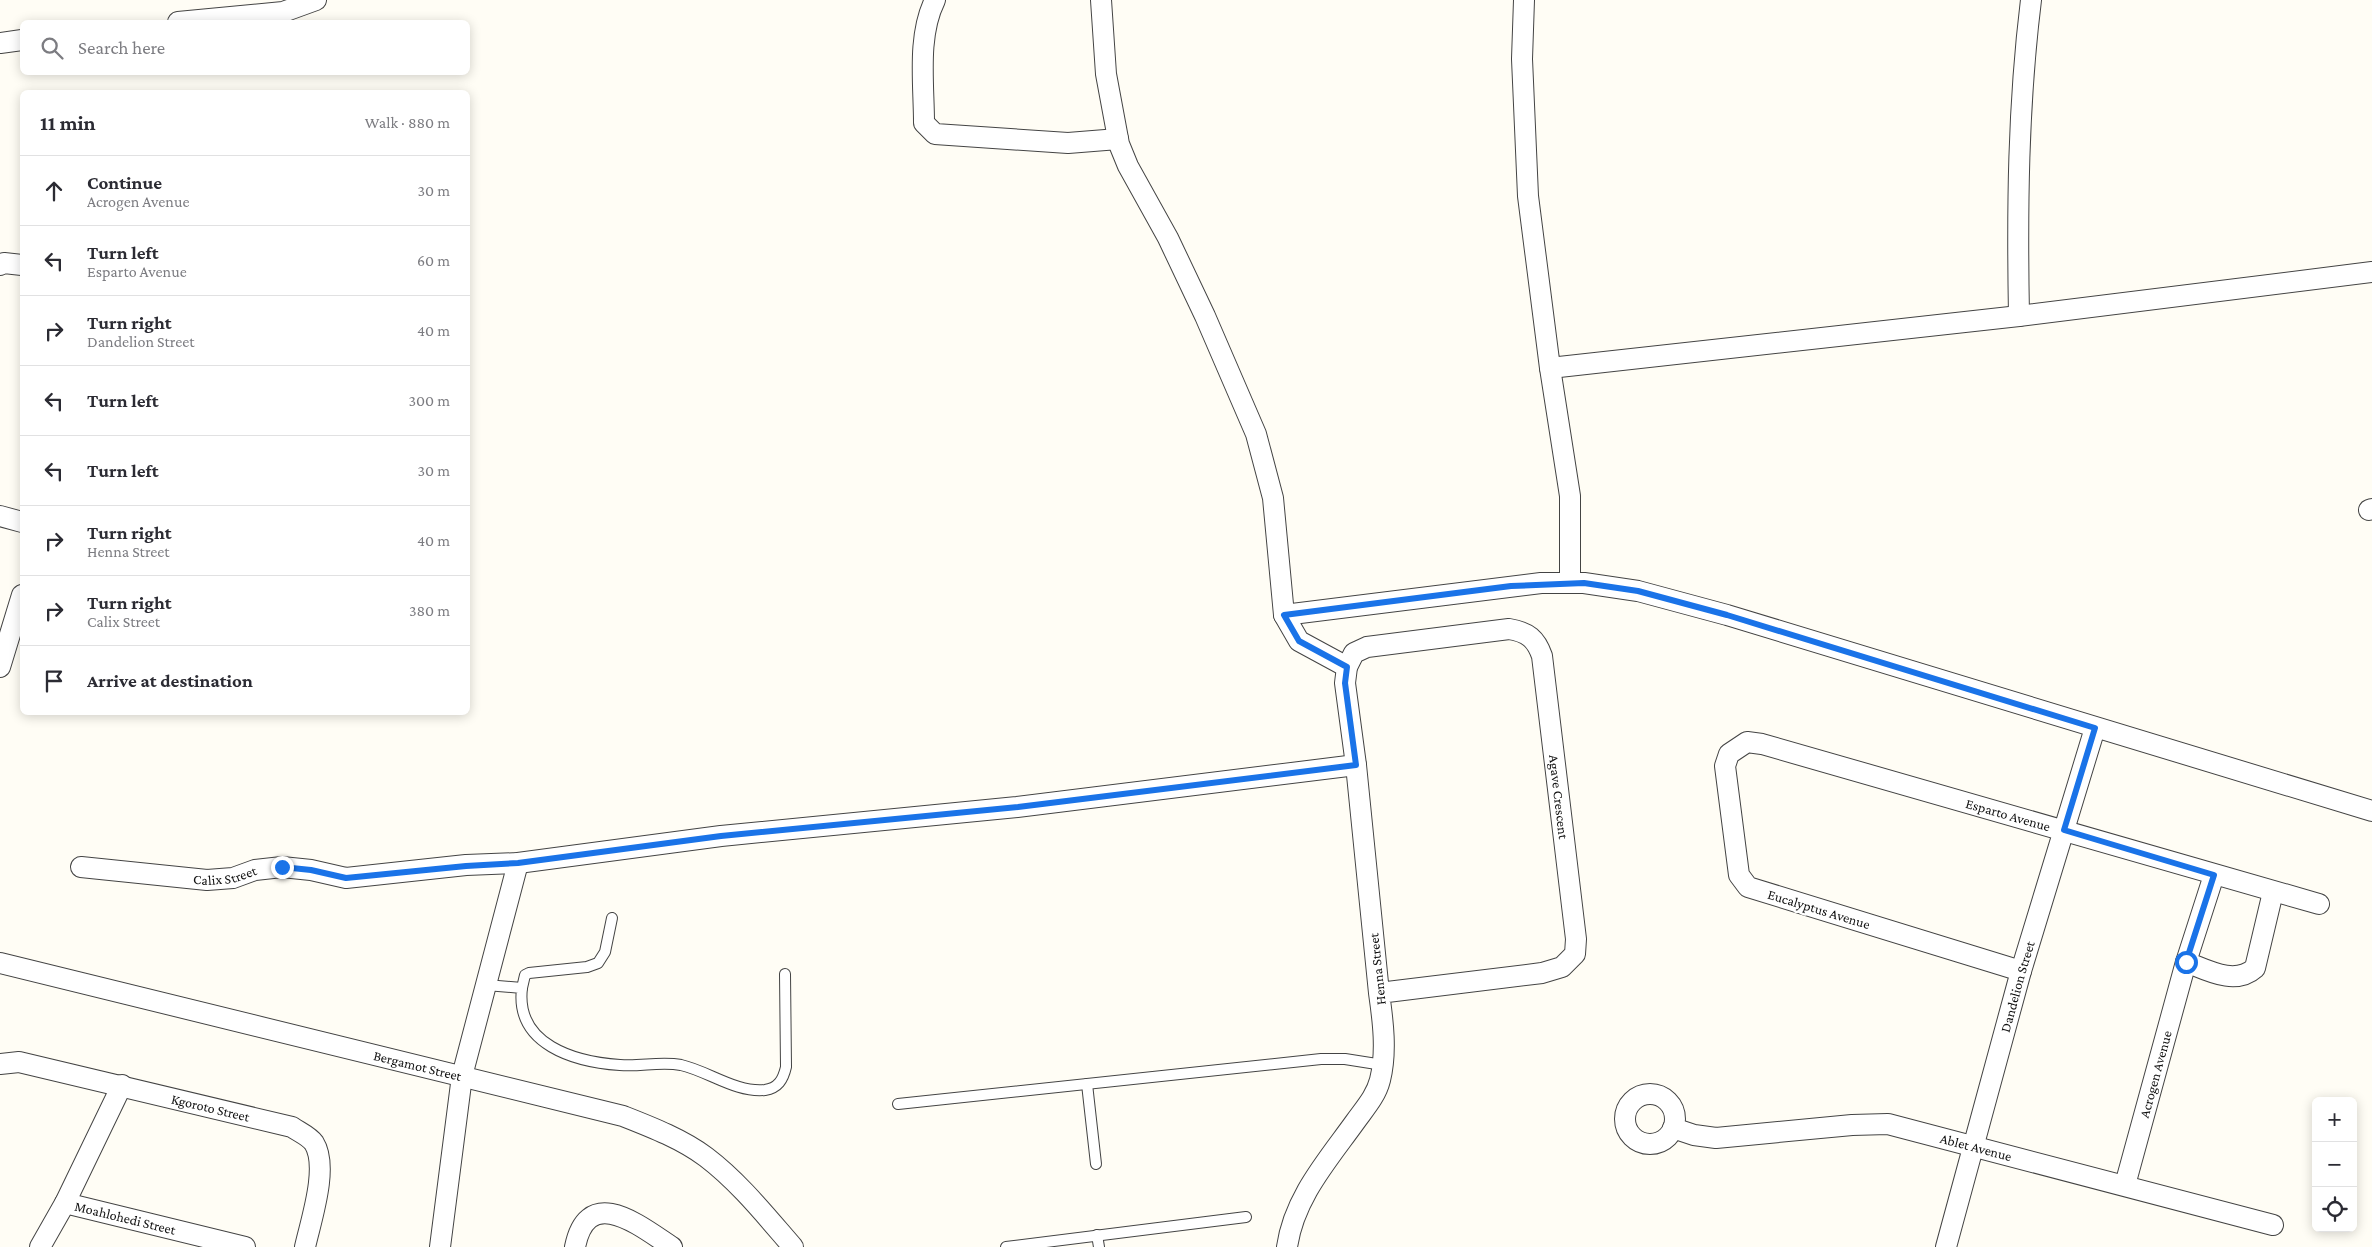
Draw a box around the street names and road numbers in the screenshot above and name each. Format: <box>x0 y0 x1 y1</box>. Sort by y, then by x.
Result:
street label: Agave Crescent <box>1546 754 1572 840</box>
street label: Esparto Avenue <box>1964 795 2052 834</box>
street label: Calix Street <box>193 862 259 888</box>
street label: Eucalyptus Avenue <box>1766 886 1872 932</box>
street label: Henna Street <box>1365 932 1389 1006</box>
street label: Dandelion Street <box>1997 939 2038 1034</box>
street label: Acrogen Avenue <box>2136 1029 2175 1119</box>
street label: Bergamot Street <box>372 1047 464 1084</box>
street label: Kgoroto Street <box>170 1091 252 1125</box>
street label: Ablet Avenue <box>1938 1130 2014 1164</box>
street label: Moahlohedi Street <box>73 1198 178 1238</box>

